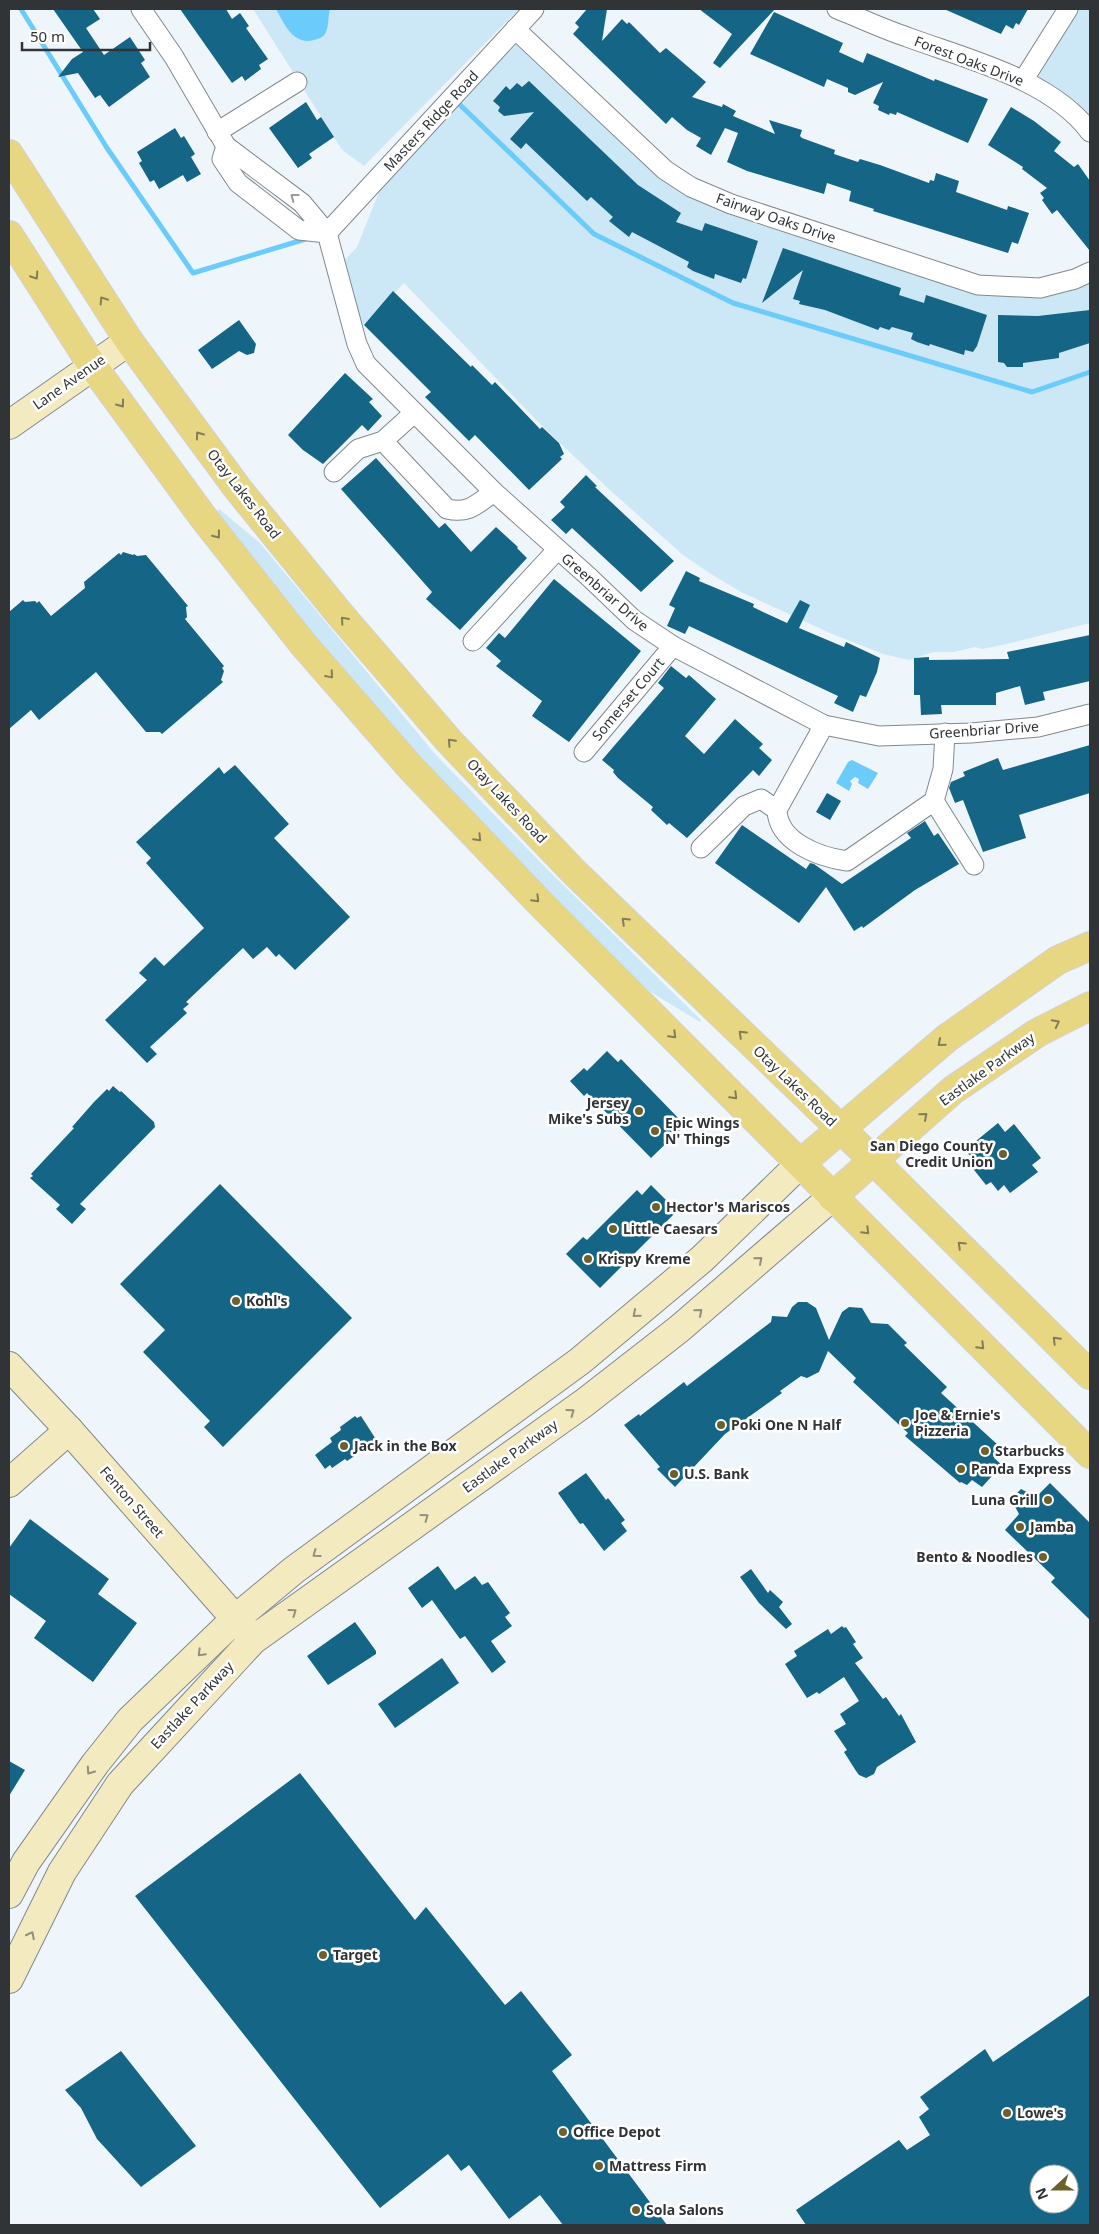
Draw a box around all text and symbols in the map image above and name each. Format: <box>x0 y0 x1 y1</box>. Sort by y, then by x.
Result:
scale bar <box>22 20 150 52</box>
text: 50 m <box>30 26 65 46</box>
street label: Forest Oaks Drive <box>912 31 1027 90</box>
street label: Masters Ridge Road <box>379 66 482 175</box>
street label: Fairway Oaks Drive <box>714 188 839 247</box>
one-way arrow <box>290 194 300 203</box>
one-way arrow <box>29 270 38 280</box>
one-way arrow <box>100 296 109 306</box>
street label: Lane Avenue <box>29 350 109 414</box>
one-way arrow <box>115 399 124 408</box>
one-way arrow <box>196 431 205 441</box>
street label: Otay Lakes Road <box>203 445 285 543</box>
one-way arrow <box>212 530 221 539</box>
street label: Greenbriar Drive <box>558 548 653 635</box>
one-way arrow <box>341 616 350 625</box>
street label: Somerset Court <box>587 653 668 744</box>
one-way arrow <box>325 670 334 679</box>
street label: Greenbriar Drive <box>928 716 1040 743</box>
one-way arrow <box>448 738 457 747</box>
street label: Otay Lakes Road <box>463 754 552 847</box>
one-way arrow <box>472 832 481 841</box>
one-way arrow <box>530 894 539 903</box>
one-way arrow <box>622 918 631 927</box>
one-way arrow <box>1051 1019 1060 1029</box>
street label: Eastlake Parkway <box>935 1027 1039 1110</box>
one-way arrow <box>667 1029 676 1038</box>
one-way arrow <box>738 1031 747 1040</box>
one-way arrow <box>938 1038 947 1046</box>
street label: Otay Lakes Road <box>749 1041 841 1130</box>
one-way arrow <box>728 1090 737 1099</box>
place label: Jersey Mike's Subs <box>548 1093 629 1128</box>
marker: Jersey Mike's Subs <box>633 1105 645 1117</box>
place label: Epic Wings N' Things <box>665 1113 739 1148</box>
one-way arrow <box>918 1113 927 1122</box>
marker: Epic Wings N' Things <box>649 1125 661 1137</box>
place label: San Diego County Credit Union <box>870 1136 993 1171</box>
marker: San Diego County Credit Union <box>997 1148 1009 1160</box>
place label: Hector's Mariscos <box>666 1197 790 1216</box>
marker: Hector's Mariscos <box>650 1201 662 1213</box>
place label: Little Caesars <box>623 1219 718 1238</box>
marker: Little Caesars <box>607 1223 619 1235</box>
one-way arrow <box>861 1226 870 1235</box>
one-way arrow <box>958 1242 967 1251</box>
place label: Krispy Kreme <box>598 1249 691 1268</box>
marker: Krispy Kreme <box>582 1253 594 1265</box>
one-way arrow <box>754 1257 763 1266</box>
place label: Kohl's <box>246 1291 288 1310</box>
marker: Kohl's <box>230 1295 242 1307</box>
one-way arrow <box>633 1308 642 1317</box>
one-way arrow <box>693 1309 702 1318</box>
one-way arrow <box>1053 1337 1062 1346</box>
one-way arrow <box>975 1341 984 1350</box>
place label: Joe & Ernie's Pizzeria <box>913 1405 1000 1440</box>
one-way arrow <box>565 1409 575 1418</box>
street label: Eastlake Parkway <box>458 1414 562 1497</box>
place label: Poki One N Half <box>731 1415 842 1434</box>
marker: Joe & Ernie's Pizzeria <box>899 1417 911 1429</box>
marker: Poki One N Half <box>715 1419 727 1431</box>
place label: Jack in the Box <box>352 1436 457 1455</box>
marker: Jack in the Box <box>338 1440 350 1452</box>
place label: Starbucks <box>995 1441 1064 1460</box>
marker: Starbucks <box>979 1445 991 1457</box>
place label: Panda Express <box>971 1459 1071 1478</box>
street label: Fenton Street <box>96 1462 169 1541</box>
marker: Panda Express <box>955 1463 967 1475</box>
place label: U.S. Bank <box>684 1464 749 1483</box>
marker: U.S. Bank <box>668 1468 680 1480</box>
place label: Luna Grill <box>971 1490 1038 1509</box>
marker: Luna Grill <box>1042 1494 1054 1506</box>
one-way arrow <box>419 1514 429 1523</box>
place label: Jamba <box>1028 1517 1074 1536</box>
marker: Jamba <box>1014 1521 1026 1533</box>
place label: Bento & Noodles <box>916 1547 1033 1566</box>
one-way arrow <box>312 1548 322 1557</box>
marker: Bento & Noodles <box>1037 1551 1049 1563</box>
one-way arrow <box>287 1609 297 1618</box>
one-way arrow <box>197 1647 206 1656</box>
street label: Eastlake Parkway <box>146 1656 238 1753</box>
one-way arrow <box>87 1765 96 1775</box>
one-way arrow <box>25 1932 35 1941</box>
place label: Target <box>333 1945 378 1964</box>
marker: Target <box>317 1949 329 1961</box>
place label: Lowe's <box>1017 2103 1064 2122</box>
marker: Lowe's <box>1001 2107 1013 2119</box>
place label: Office Depot <box>573 2122 661 2141</box>
marker: Office Depot <box>557 2126 569 2138</box>
place label: Mattress Firm <box>609 2156 707 2175</box>
marker: Mattress Firm <box>593 2160 605 2172</box>
north arrow <box>1029 2164 1079 2214</box>
text: N <box>1030 2185 1052 2203</box>
place label: Sola Salons <box>646 2200 724 2219</box>
marker: Sola Salons <box>630 2204 642 2216</box>

